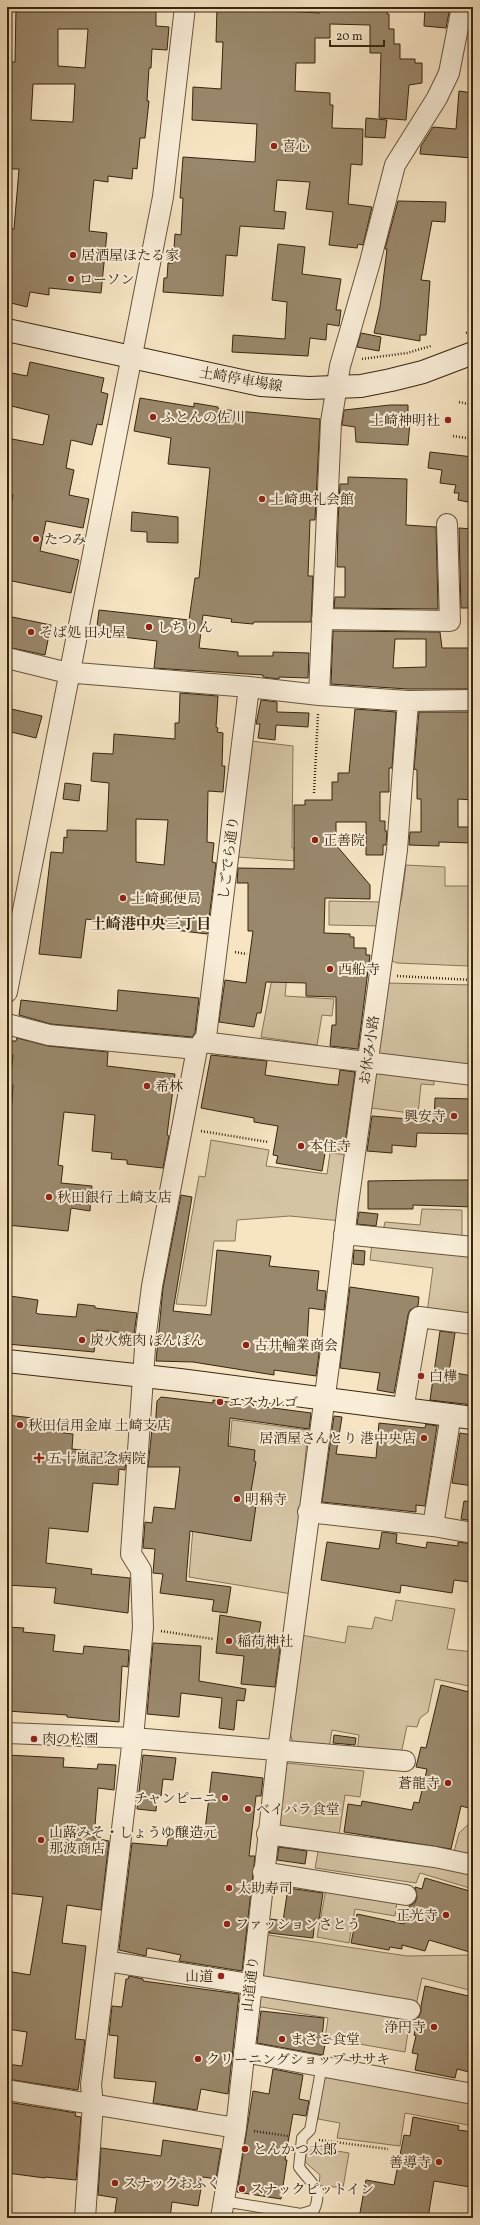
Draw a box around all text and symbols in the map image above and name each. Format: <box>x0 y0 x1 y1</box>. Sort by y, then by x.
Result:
scale bar <box>330 22 384 48</box>
text: 20 m <box>336 29 363 45</box>
place label: 喜心 <box>282 138 310 157</box>
marker: 喜心 <box>269 141 279 151</box>
place label: 居酒屋ほたる家 <box>81 247 179 266</box>
marker: 居酒屋ほたる家 <box>68 250 78 260</box>
place label: ローソン <box>79 271 134 290</box>
marker: ローソン <box>66 274 76 284</box>
street label: 土崎停車場線 <box>198 364 284 397</box>
place label: ふとんの佐川 <box>161 409 245 428</box>
marker: ふとんの佐川 <box>148 412 158 422</box>
place label: 土崎神明社 <box>370 412 440 431</box>
marker: 土崎神明社 <box>443 415 453 425</box>
place label: 土崎典礼会館 <box>270 491 354 510</box>
marker: 土崎典礼会館 <box>257 494 267 504</box>
place label: たつみ <box>44 531 86 550</box>
marker: たつみ <box>31 534 41 544</box>
place label: しちりん <box>157 619 213 638</box>
marker: しちりん <box>144 622 154 632</box>
place label: そば処 田丸屋 <box>39 624 126 643</box>
marker: そば処 田丸屋 <box>26 627 36 637</box>
street label: しごでら通り <box>215 815 244 901</box>
place label: 正善院 <box>323 832 365 851</box>
marker: 正善院 <box>310 835 320 845</box>
place label: 土崎郵便局 <box>131 890 201 909</box>
marker: 土崎郵便局 <box>118 893 128 903</box>
district label: 土崎港中央三丁目 <box>91 915 211 936</box>
place label: 西船寺 <box>338 961 380 980</box>
marker: 西船寺 <box>325 964 335 974</box>
street label: お休み小路 <box>356 1014 385 1086</box>
place label: 希林 <box>155 1078 183 1097</box>
marker: 希林 <box>142 1081 152 1091</box>
place label: 興安寺 <box>404 1108 446 1127</box>
marker: 興安寺 <box>449 1111 459 1121</box>
place label: 本住寺 <box>309 1138 351 1157</box>
marker: 本住寺 <box>296 1141 306 1151</box>
place label: 秋田銀行 土崎支店 <box>57 1189 172 1208</box>
marker: 秋田銀行 土崎支店 <box>44 1192 54 1202</box>
place label: 炭火焼肉 ぽんぽん <box>90 1332 205 1351</box>
marker: 炭火焼肉 ぽんぽん <box>77 1335 87 1345</box>
place label: 古井輪業商会 <box>254 1337 338 1356</box>
marker: 古井輪業商会 <box>241 1340 251 1350</box>
place label: 白樺 <box>429 1368 457 1387</box>
marker: 白樺 <box>416 1371 426 1381</box>
place label: エスカルゴ <box>228 1394 298 1413</box>
marker: エスカルゴ <box>215 1397 225 1407</box>
place label: 秋田信用金庫 土崎支店 <box>28 1417 171 1436</box>
marker: 秋田信用金庫 土崎支店 <box>15 1420 25 1430</box>
place label: 居酒屋さんとり 港中央店 <box>259 1430 416 1449</box>
marker: 居酒屋さんとり 港中央店 <box>419 1433 429 1443</box>
place label: 五十嵐記念病院 <box>48 1450 146 1469</box>
marker: 五十嵐記念病院 <box>33 1452 45 1464</box>
place label: 明稱寺 <box>245 1491 287 1510</box>
marker: 明稱寺 <box>232 1494 242 1504</box>
place label: 稲荷神社 <box>237 1633 293 1652</box>
marker: 稲荷神社 <box>224 1636 234 1646</box>
place label: 肉の松園 <box>42 1731 98 1750</box>
marker: 肉の松園 <box>29 1734 39 1744</box>
place label: 蒼龍寺 <box>398 1775 440 1794</box>
marker: 蒼龍寺 <box>443 1778 453 1788</box>
place label: チャンピーニ <box>134 1790 217 1809</box>
marker: チャンピーニ <box>220 1793 230 1803</box>
place label: ベイパラ食堂 <box>256 1801 340 1820</box>
marker: ベイパラ食堂 <box>243 1804 253 1814</box>
place label: 山蕗みそ・しょうゆ醸造元 那波商店 <box>49 1824 217 1859</box>
marker: 山蕗みそ・しょうゆ醸造元 那波商店 <box>36 1835 46 1845</box>
place label: 太助寿司 <box>237 1880 293 1899</box>
marker: 太助寿司 <box>224 1883 234 1893</box>
place label: 正光寺 <box>396 1907 438 1926</box>
marker: 正光寺 <box>441 1910 451 1920</box>
place label: ファッションさとう <box>235 1916 360 1935</box>
marker: ファッションさとう <box>222 1919 232 1929</box>
street label: 山道通り <box>239 1955 264 2013</box>
place label: 山道 <box>185 1968 213 1987</box>
marker: 山道 <box>216 1971 226 1981</box>
place label: 浄円寺 <box>384 2019 426 2038</box>
marker: 浄円寺 <box>429 2022 439 2032</box>
place label: まさこ食堂 <box>290 2031 360 2050</box>
marker: まさこ食堂 <box>277 2034 287 2044</box>
place label: クリーニングショップ ササキ <box>206 2051 390 2070</box>
marker: クリーニングショップ ササキ <box>193 2054 203 2064</box>
place label: とんかつ太郎 <box>253 2141 337 2160</box>
marker: とんかつ太郎 <box>240 2144 250 2154</box>
place label: 善導寺 <box>389 2154 431 2173</box>
marker: 善導寺 <box>434 2157 444 2167</box>
place label: スナックおふく <box>123 2175 220 2194</box>
marker: スナックおふく <box>110 2178 120 2188</box>
place label: スナックピットイン <box>250 2181 374 2200</box>
marker: スナックピットイン <box>237 2184 247 2194</box>

